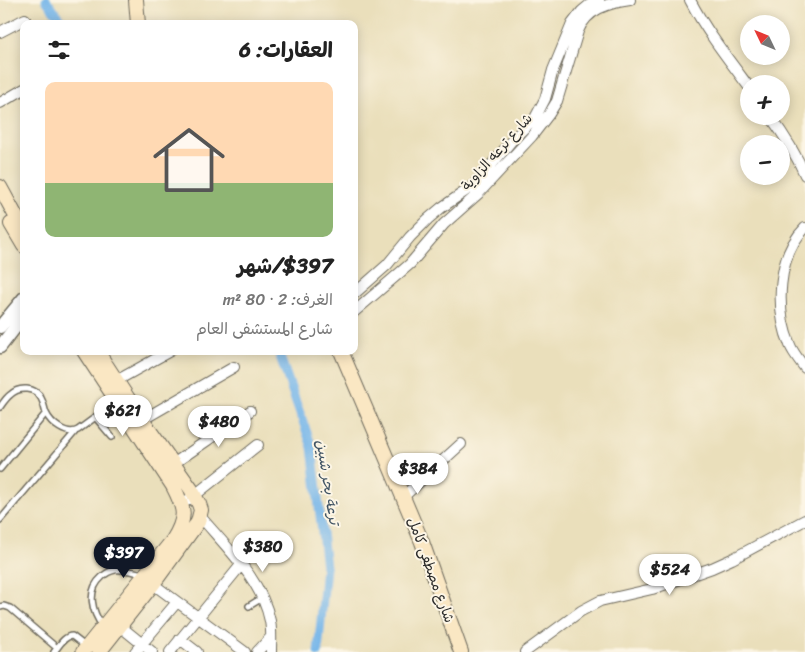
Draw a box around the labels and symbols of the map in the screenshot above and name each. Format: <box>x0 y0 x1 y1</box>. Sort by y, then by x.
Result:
north arrow <box>740 15 790 65</box>
street label: شارع ترعه الزاوية <box>455 107 539 197</box>
pin: $621 <box>93 394 153 437</box>
pin: $480 <box>189 406 249 448</box>
water label: ترعة بحر شبين <box>308 438 348 529</box>
pin: $384 <box>388 452 448 495</box>
street label: شارع مصطفى كامل <box>400 514 462 626</box>
pin: $380 <box>233 530 293 573</box>
pin: $397 <box>94 536 154 579</box>
pin: $524 <box>640 554 700 596</box>

